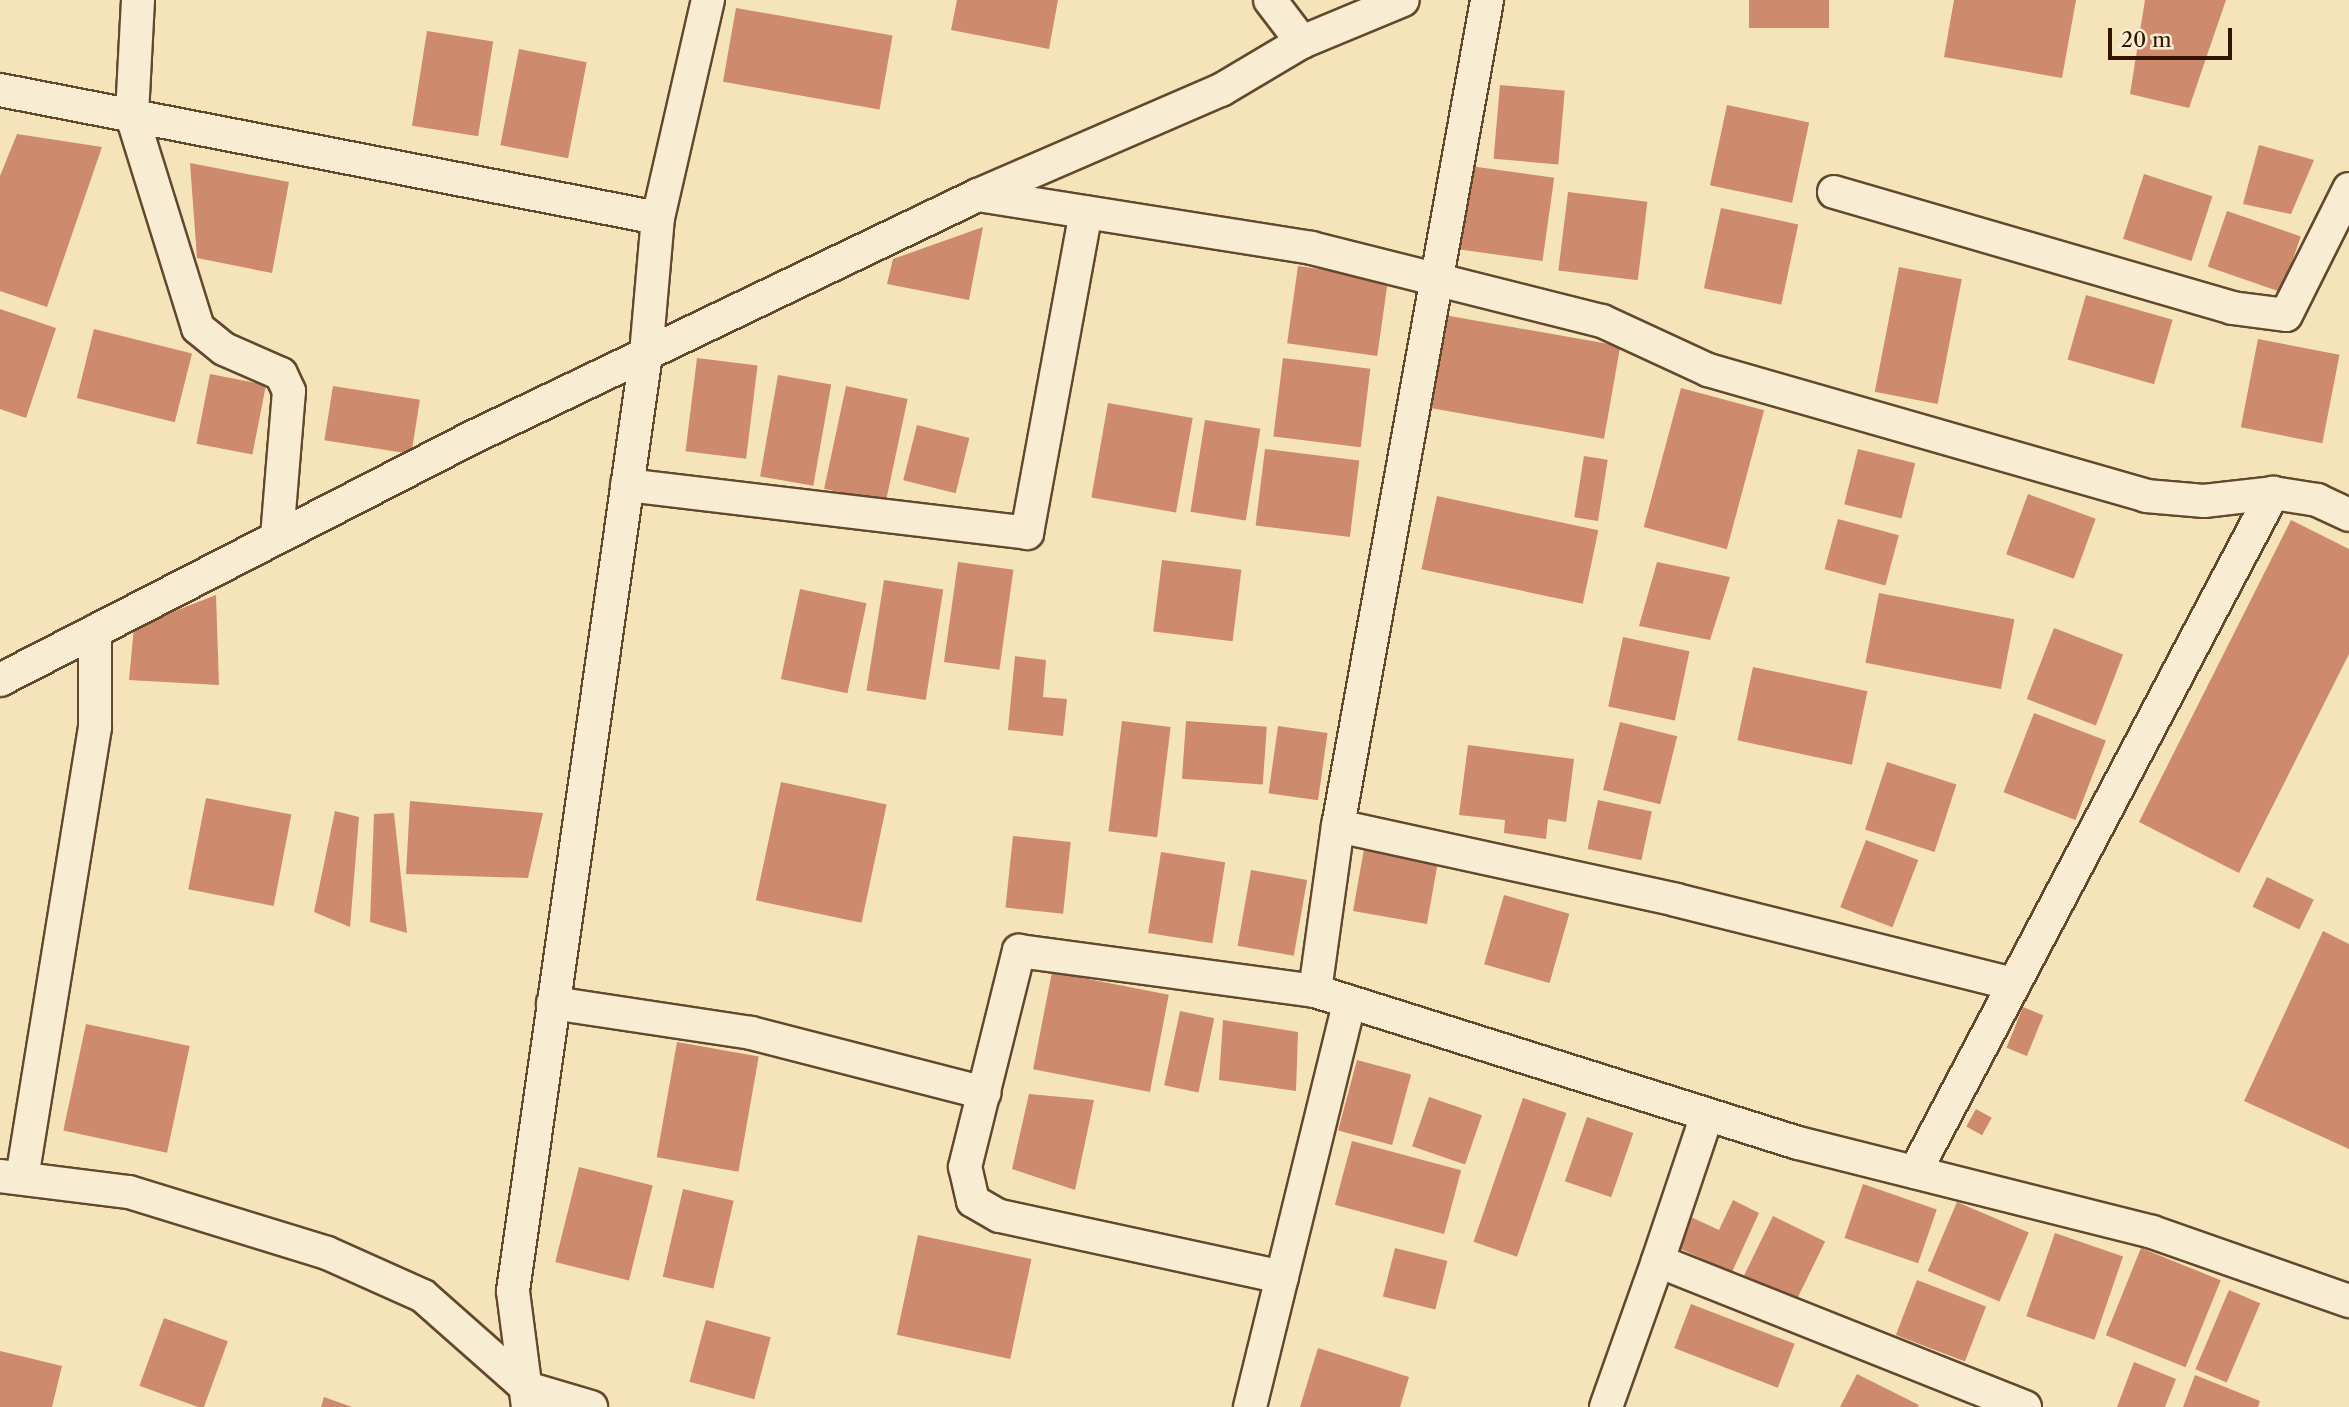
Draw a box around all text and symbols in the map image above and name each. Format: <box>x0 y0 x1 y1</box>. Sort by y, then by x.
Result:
scale bar <box>2111 14 2235 58</box>
text: 20 m <box>2121 27 2172 52</box>

